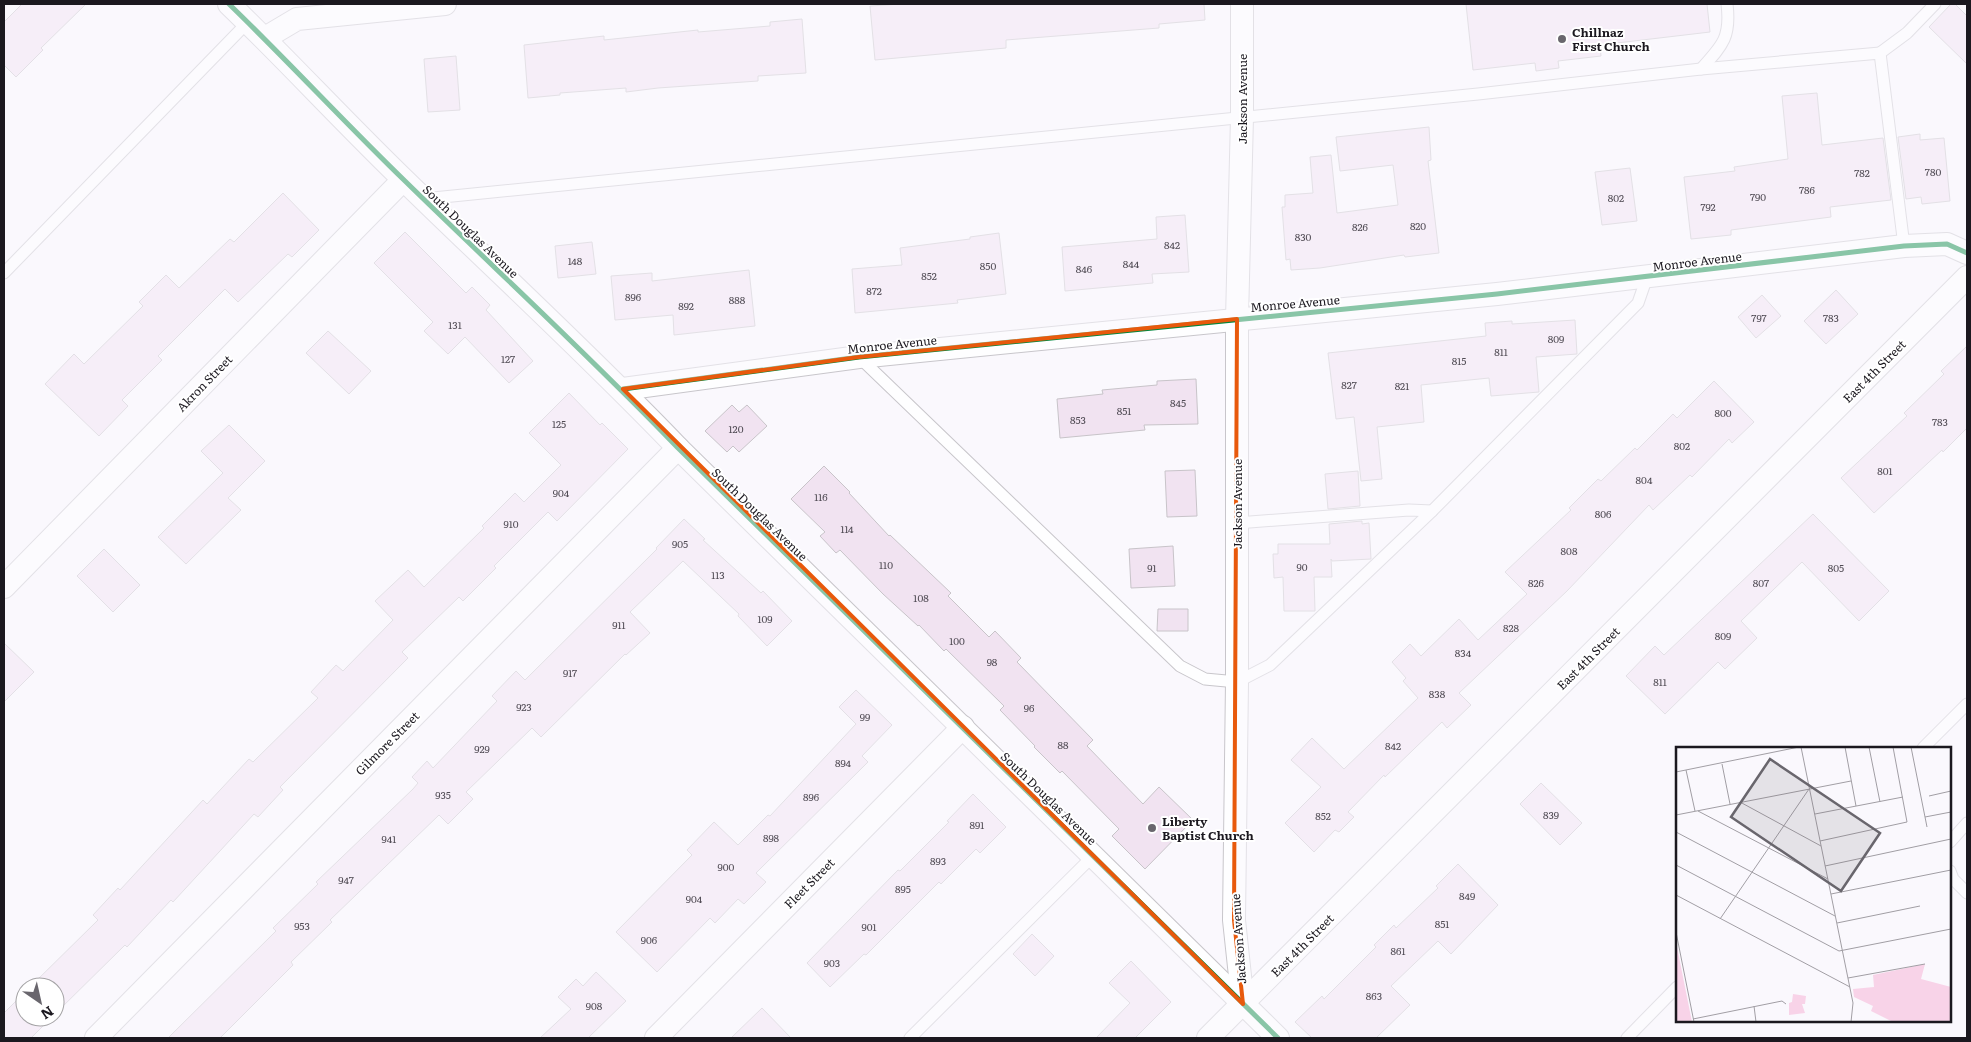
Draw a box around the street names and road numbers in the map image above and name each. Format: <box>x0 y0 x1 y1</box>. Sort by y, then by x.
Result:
street label: Jackson Avenue <box>1233 54 1251 144</box>
street label: South Douglas Avenue <box>419 180 523 282</box>
street label: Monroe Avenue <box>1651 247 1743 275</box>
street label: Monroe Avenue <box>1249 290 1341 316</box>
street label: Monroe Avenue <box>846 330 938 358</box>
street label: East 4th Street <box>1838 335 1910 407</box>
street label: Akron Street <box>172 350 236 416</box>
street label: Jackson Avenue <box>1228 459 1246 549</box>
street label: South Douglas Avenue <box>708 463 812 565</box>
street label: East 4th Street <box>1552 622 1624 694</box>
street label: Gilmore Street <box>351 707 423 779</box>
street label: South Douglas Avenue <box>997 747 1101 849</box>
street label: Fleet Street <box>780 854 838 912</box>
street label: Jackson Avenue <box>1226 893 1250 985</box>
street label: East 4th Street <box>1266 909 1338 981</box>

